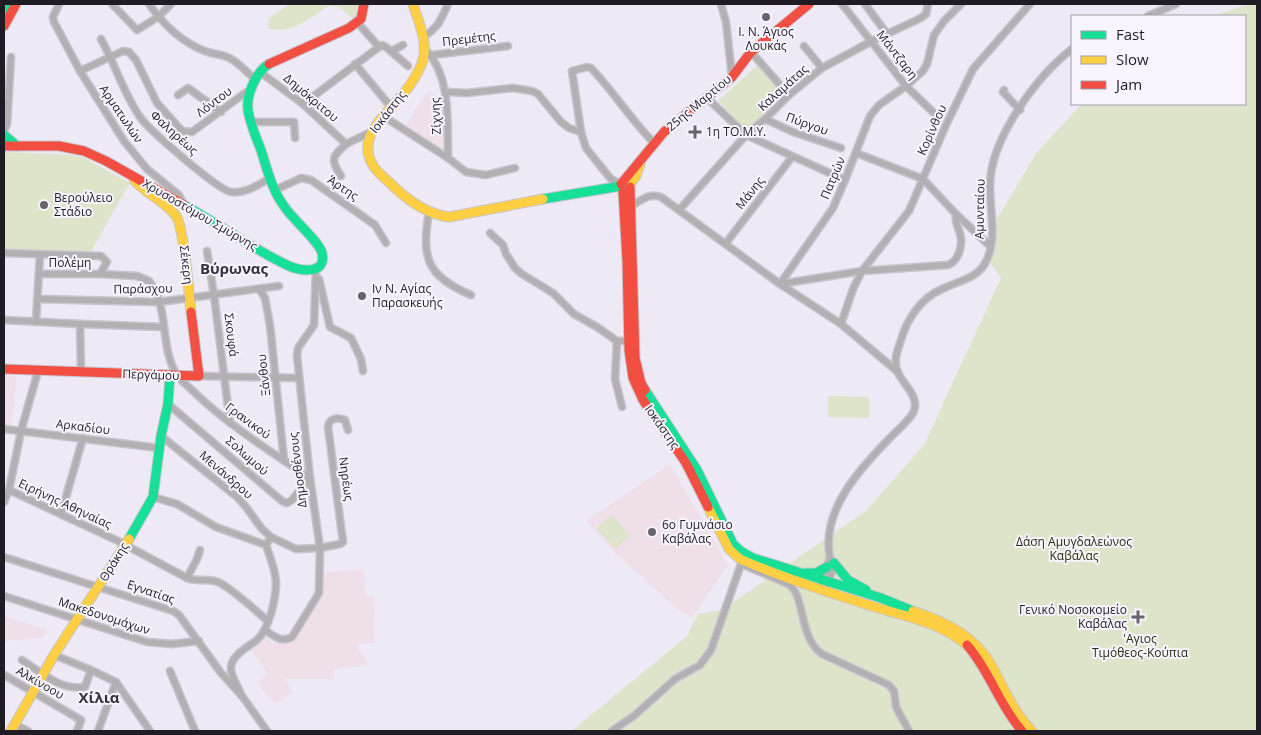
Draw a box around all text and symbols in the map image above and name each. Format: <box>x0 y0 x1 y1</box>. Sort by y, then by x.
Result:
marker: Ι. Ν. Άγιος Λουκάς <box>760 11 772 23</box>
legend <box>1071 15 1246 105</box>
place label: Ι. Ν. Άγιος Λουκάς <box>738 23 794 54</box>
text: Fast <box>1116 24 1145 44</box>
street label: Πρεμέτης <box>441 27 497 50</box>
street label: Μάντζαρη <box>873 27 922 83</box>
text: Slow <box>1116 49 1149 69</box>
street label: Καλαμάτας <box>754 60 812 115</box>
street label: Δημόκριτου <box>280 70 342 126</box>
street label: 25ης Μαρτίου <box>663 71 735 135</box>
text: Jam <box>1114 74 1142 94</box>
street label: Αρματωλών <box>96 81 147 146</box>
street label: Λόντου <box>192 82 235 121</box>
street label: Ιοκάστης <box>365 86 410 137</box>
street label: Ζίχνης <box>426 97 445 135</box>
street label: Κορίνθου <box>913 102 950 158</box>
street label: Φαληρέως <box>147 107 202 159</box>
street label: Πύργου <box>784 108 831 139</box>
place label: 1η ΤΟ.Μ.Υ. <box>706 123 766 140</box>
marker: 1η ΤΟ.Μ.Υ. <box>688 125 702 139</box>
street label: Πατρών <box>816 154 849 202</box>
street label: Άρτης <box>325 171 362 204</box>
street label: Μάνης <box>731 172 768 213</box>
street label: Χρυσοστόμου Σμύρνης <box>140 175 261 254</box>
street label: Αμυνταίου <box>970 179 989 239</box>
place label: Βερούλειο Στάδιο <box>54 189 113 220</box>
marker: Βερούλειο Στάδιο <box>38 199 50 211</box>
street label: Σέκερη <box>176 244 197 285</box>
street label: Πολέμη <box>49 254 91 271</box>
district label: Βύρωνας <box>200 258 269 278</box>
street label: Παράσχου <box>113 279 173 298</box>
place label: Ιν Ν. Αγίας Παρασκευής <box>372 280 443 311</box>
marker: Ιν Ν. Αγίας Παρασκευής <box>356 290 368 302</box>
street label: Σκουφά <box>220 312 243 358</box>
street label: Ξάνθου <box>253 353 274 397</box>
street label: Περγάμου <box>122 365 180 384</box>
street label: Γρανικού <box>222 398 274 443</box>
street label: Ιοκάστης <box>641 401 684 452</box>
street label: Αρκαδίου <box>55 415 111 438</box>
street label: Δημοσθένους <box>284 431 311 509</box>
street label: Σολωμού <box>222 432 272 479</box>
street label: Μενάνδρου <box>196 447 257 503</box>
street label: Νηρέως <box>335 456 358 502</box>
street label: Ειρήνης Αθηναίας <box>16 474 115 533</box>
place label: 6ο Γυμνάσιο Καβάλας <box>662 516 733 547</box>
marker: 6ο Γυμνάσιο Καβάλας <box>646 526 658 538</box>
park label: Δάση Αμυγδαλεώνος Καβάλας <box>1016 533 1132 564</box>
street label: Θράκης <box>95 539 132 585</box>
street label: Εγνατίας <box>125 575 178 608</box>
street label: Μακεδονομάχων <box>56 593 152 638</box>
place label: Γενικό Νοσοκομείο Καβάλας <box>1019 601 1127 632</box>
marker: Γενικό Νοσοκομείο Καβάλας <box>1131 610 1145 624</box>
park label: 'Αγιος Τιμόθεος-Κούπια <box>1092 630 1189 661</box>
street label: Αλκίνοου <box>13 662 67 703</box>
district label: Χίλια <box>78 687 120 707</box>

